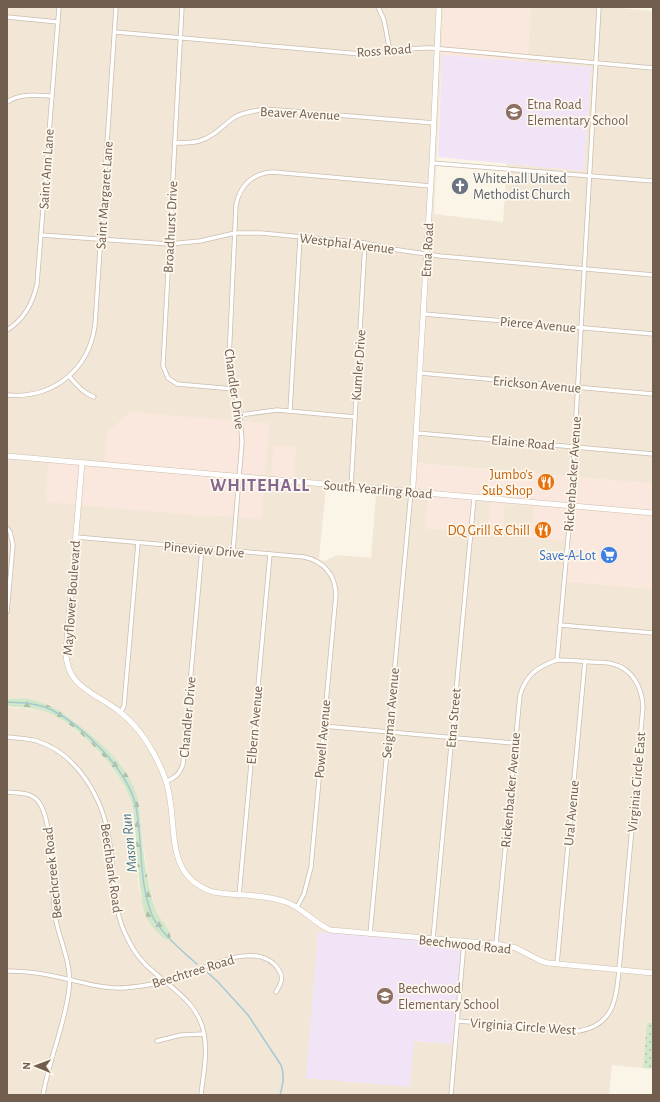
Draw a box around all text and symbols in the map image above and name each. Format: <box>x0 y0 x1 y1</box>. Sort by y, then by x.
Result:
street label: Ross Road <box>356 42 412 60</box>
place label: Etna Road Elementary School <box>527 98 629 128</box>
school or university icon: Etna Road Elementary School <box>504 102 524 122</box>
street label: Beaver Avenue <box>260 105 340 123</box>
street label: Saint Ann Lane <box>37 128 57 210</box>
street label: Saint Margaret Lane <box>94 140 116 250</box>
place label: Whitehall United Methodist Church <box>473 172 570 202</box>
church icon: Whitehall United Methodist Church <box>450 176 470 196</box>
street label: Broadhurst Drive <box>162 181 180 274</box>
street label: Etna Road <box>420 222 436 278</box>
street label: Westphal Avenue <box>299 231 395 257</box>
street label: Pierce Avenue <box>499 315 577 335</box>
street label: Kumler Drive <box>350 329 368 401</box>
street label: Chandler Drive <box>221 348 247 430</box>
street label: Erickson Avenue <box>492 374 582 396</box>
street label: Rickenbacker Avenue <box>562 416 584 532</box>
street label: Elaine Road <box>490 433 555 453</box>
place label: Jumbo's Sub Shop <box>482 468 533 498</box>
restaurant icon: Jumbo's Sub Shop <box>536 472 556 492</box>
district label: WHITEHALL <box>210 477 310 495</box>
street label: South Yearling Road <box>323 478 433 502</box>
restaurant icon: DQ Grill & Chill <box>533 520 553 540</box>
place label: DQ Grill & Chill <box>448 524 530 538</box>
street label: Pineview Drive <box>163 539 245 560</box>
street label: Mayflower Boulevard <box>61 540 83 656</box>
supermarket icon: Save-A-Lot <box>599 545 619 565</box>
place label: Save-A-Lot <box>539 549 597 563</box>
street label: Seigman Avenue <box>380 667 402 759</box>
street label: Chandler Drive <box>177 676 199 758</box>
street label: Elbern Avenue <box>245 685 265 765</box>
street label: Etna Street <box>444 687 464 749</box>
street label: Powell Avenue <box>313 699 333 779</box>
street label: Virginia Circle East <box>626 731 648 833</box>
street label: Rickenbacker Avenue <box>499 732 523 848</box>
street label: Ural Avenue <box>562 780 582 847</box>
water label: Mason Run <box>119 813 140 873</box>
street label: Beechbank Road <box>98 822 124 914</box>
street label: Beechcreek Road <box>41 826 65 919</box>
street label: Beechwood Road <box>418 933 512 957</box>
street label: Beechtree Road <box>151 953 236 991</box>
place label: Beechwood Elementary School <box>398 982 500 1012</box>
school or university icon: Beechwood Elementary School <box>375 986 395 1006</box>
street label: Virginia Circle West <box>469 1016 577 1038</box>
north arrow <box>16 1046 56 1086</box>
text: N <box>21 1062 32 1070</box>

